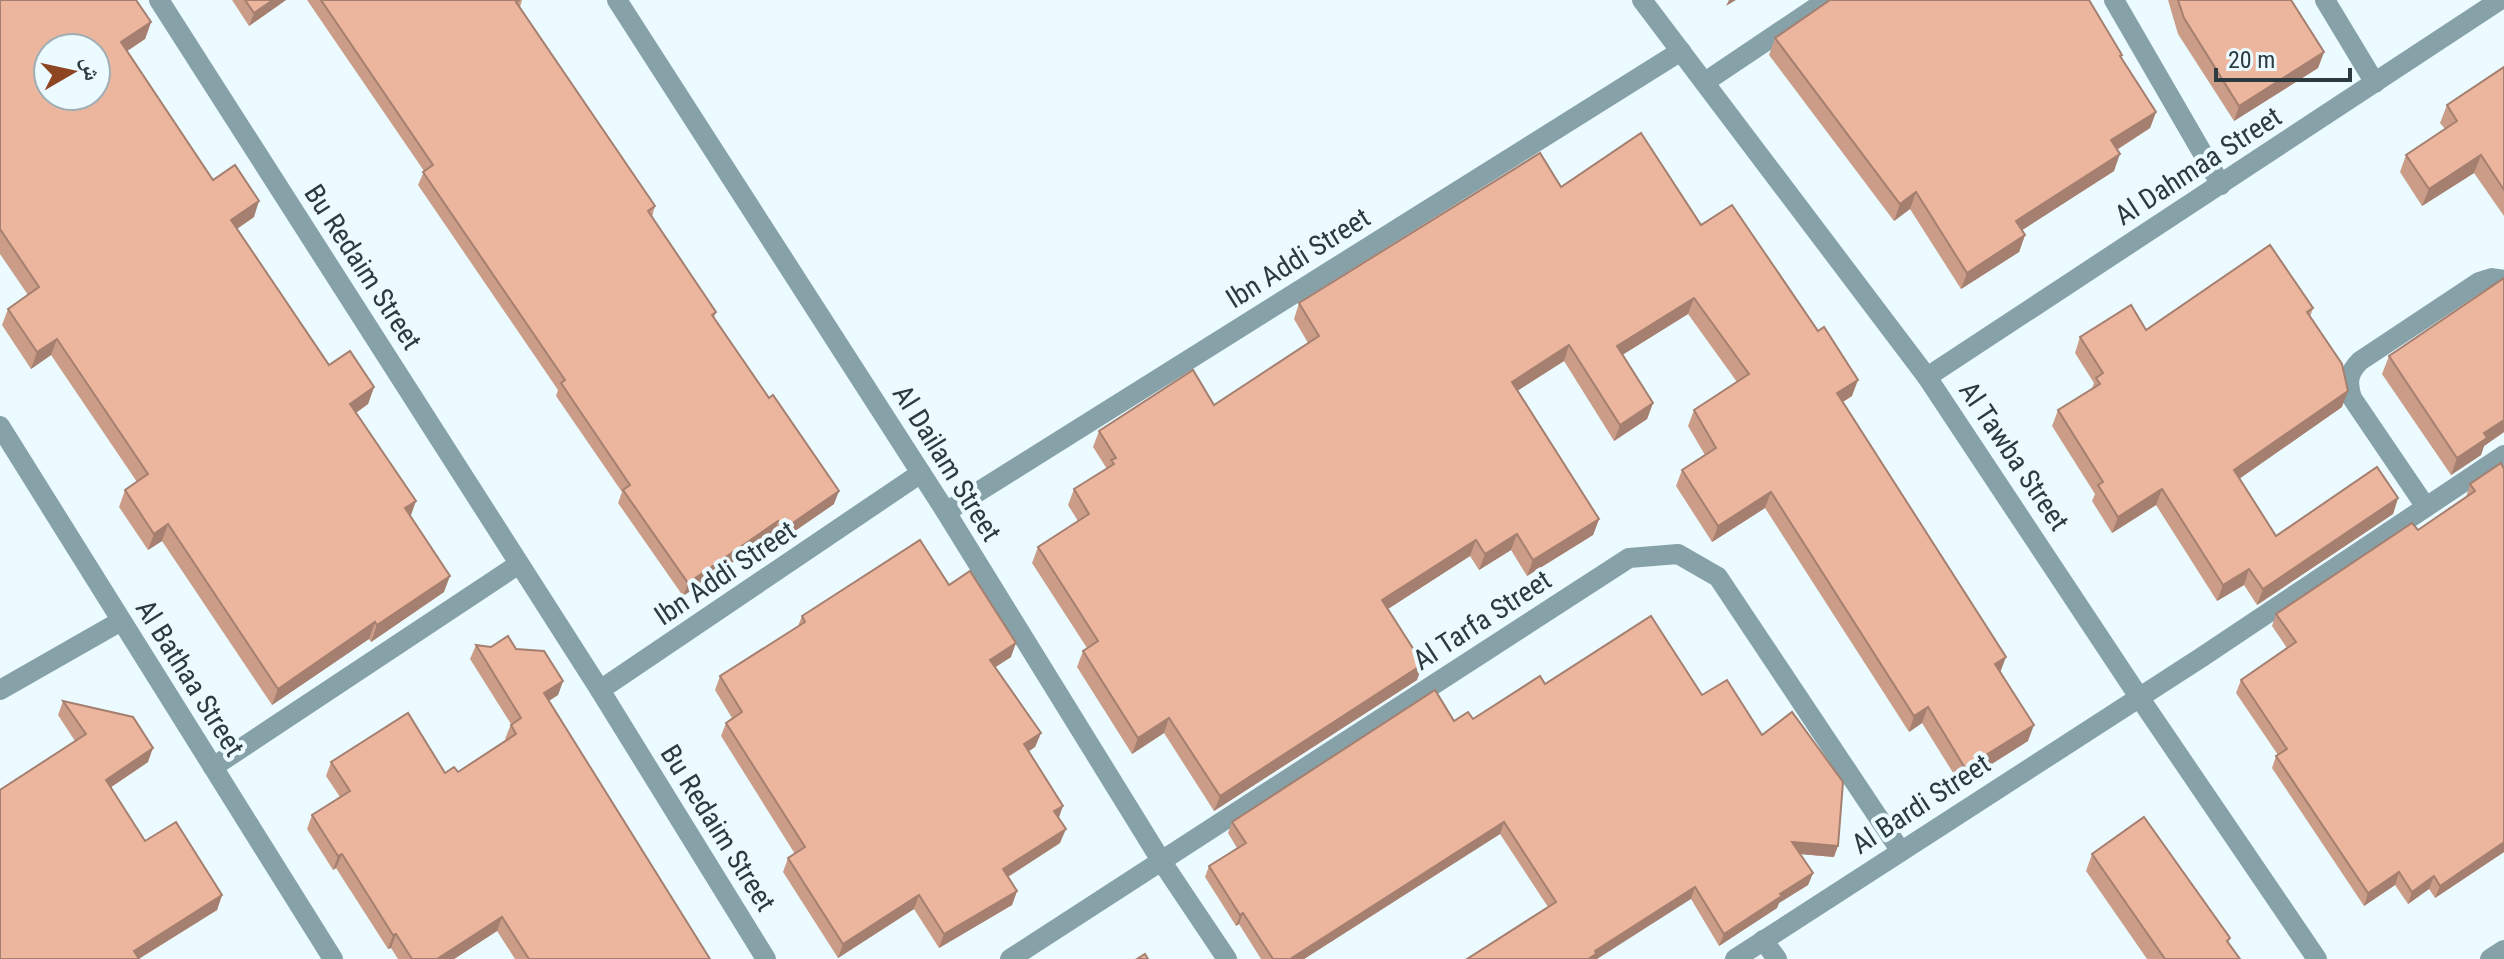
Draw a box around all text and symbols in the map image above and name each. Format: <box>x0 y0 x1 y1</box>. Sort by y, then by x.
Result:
north arrow <box>32 32 112 112</box>
scale bar <box>2216 32 2350 82</box>
text: 20 m <box>2228 46 2275 74</box>
text: ش <box>76 55 105 83</box>
street label: Al Dahmaa Street <box>2109 100 2287 232</box>
street label: Bu Redaim Street <box>297 178 429 356</box>
street label: Ibn Addi Street <box>1220 201 1376 315</box>
street label: Al Tawba Street <box>1952 375 2076 537</box>
street label: Al Dailam Street <box>886 379 1008 547</box>
street label: Ibn Addi Street <box>648 514 802 632</box>
street label: Al Tarfa Street <box>1407 563 1557 677</box>
street label: Al Bathaa Street <box>129 594 251 762</box>
street label: Bu Redaim Street <box>654 739 782 917</box>
street label: Al Bardi Street <box>1846 747 1996 861</box>

